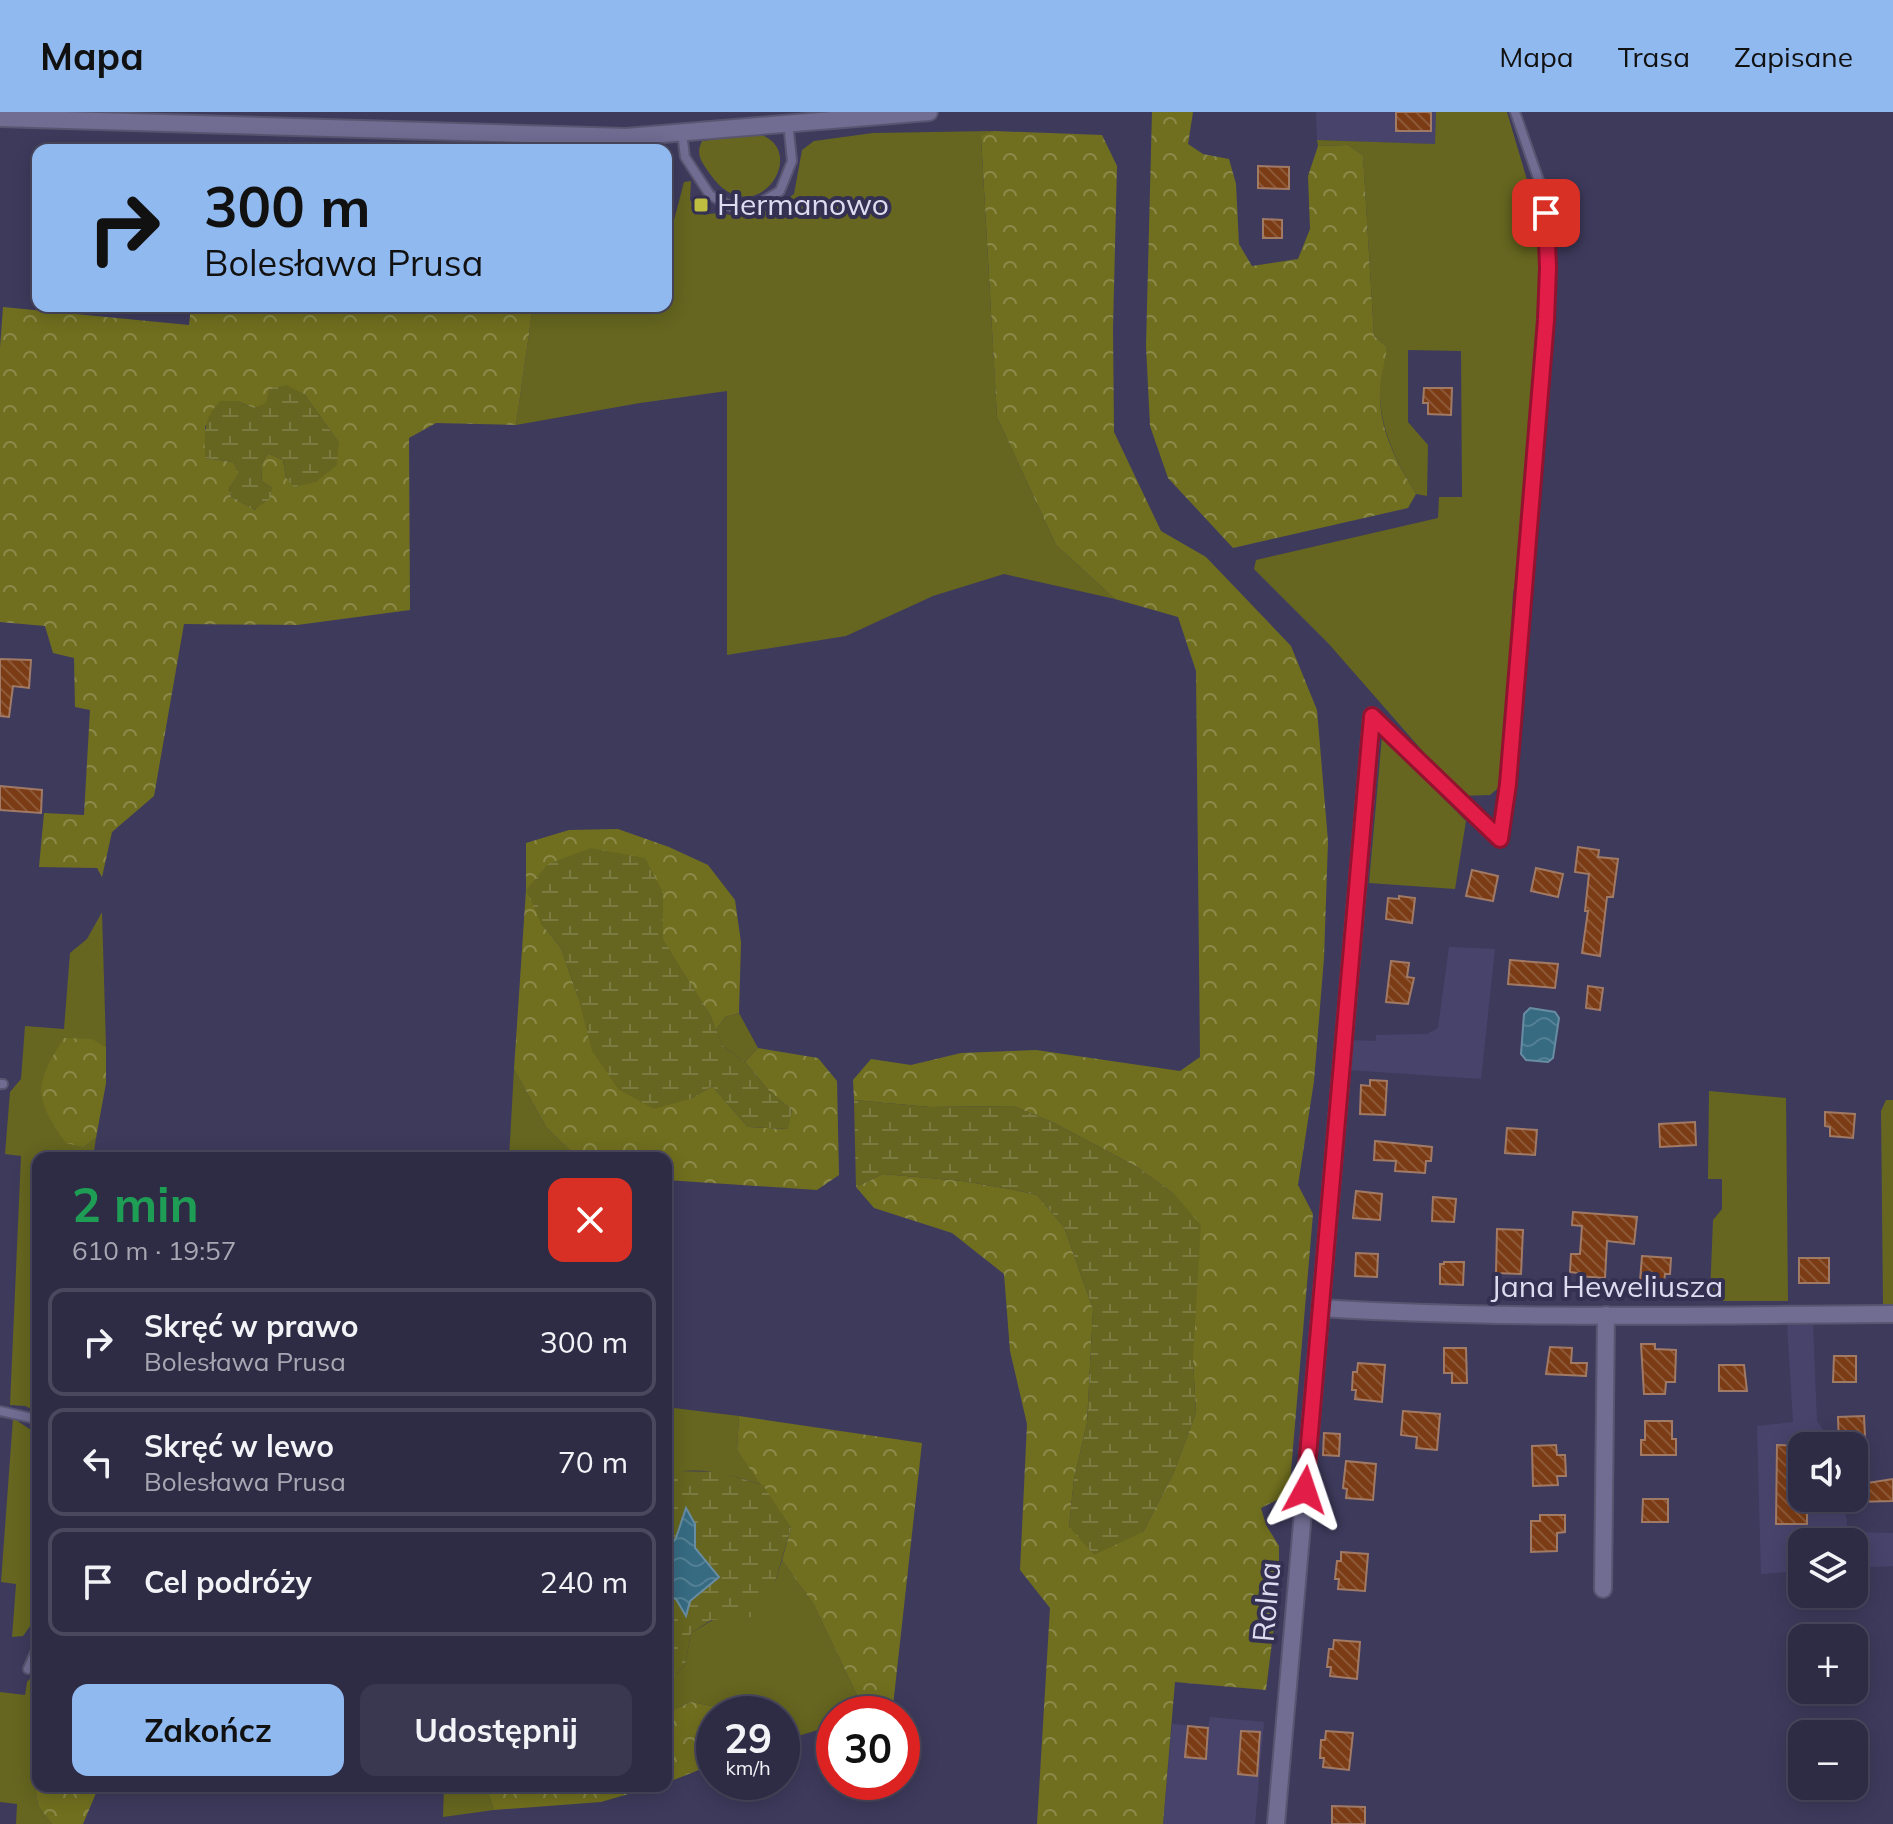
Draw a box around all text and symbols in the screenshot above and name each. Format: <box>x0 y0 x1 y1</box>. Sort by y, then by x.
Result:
text: Mapa <box>40 32 144 80</box>
text: Mapa <box>1499 39 1574 74</box>
text: Trasa <box>1618 39 1690 74</box>
text: Zapisane <box>1734 39 1853 74</box>
text: 300 m <box>204 171 371 241</box>
icon: right <box>72 176 176 280</box>
pin <box>1512 179 1580 247</box>
place label: Hermanowo <box>717 185 889 223</box>
icon: arrive <box>1524 191 1568 235</box>
marker: Hermanowo <box>692 196 710 214</box>
text: Bolesława Prusa <box>204 240 483 285</box>
text: 2 min <box>72 1174 199 1234</box>
button: close <box>548 1178 632 1262</box>
text: 610 m · 19:57 <box>72 1234 236 1267</box>
street label: Jana Heweliusza <box>1491 1267 1723 1305</box>
text: Skręć w prawo <box>144 1307 359 1345</box>
icon: right <box>76 1320 120 1364</box>
text: 300 m <box>540 1323 628 1361</box>
text: Bolesława Prusa <box>144 1345 346 1378</box>
text: Skręć w lewo <box>144 1427 334 1465</box>
map controls <box>1788 1432 1868 1800</box>
button: sound <box>1788 1432 1868 1512</box>
icon: left <box>76 1440 120 1484</box>
text: 70 m <box>558 1443 628 1481</box>
position arrow <box>1263 1448 1347 1532</box>
text: Bolesława Prusa <box>144 1465 346 1498</box>
button: layers <box>1788 1528 1868 1608</box>
icon: arrive <box>76 1560 120 1604</box>
street label: Rolna <box>1244 1560 1288 1644</box>
text: Cel podróży <box>144 1563 312 1601</box>
text: 240 m <box>540 1563 628 1601</box>
button: + <box>1788 1624 1868 1704</box>
button: Zakończ <box>72 1684 344 1776</box>
button: Udostępnij <box>360 1684 632 1776</box>
speed limit sign: 30 <box>816 1696 920 1800</box>
text: 29 <box>724 1713 772 1763</box>
button: − <box>1788 1720 1868 1800</box>
text: km/h <box>725 1755 771 1780</box>

